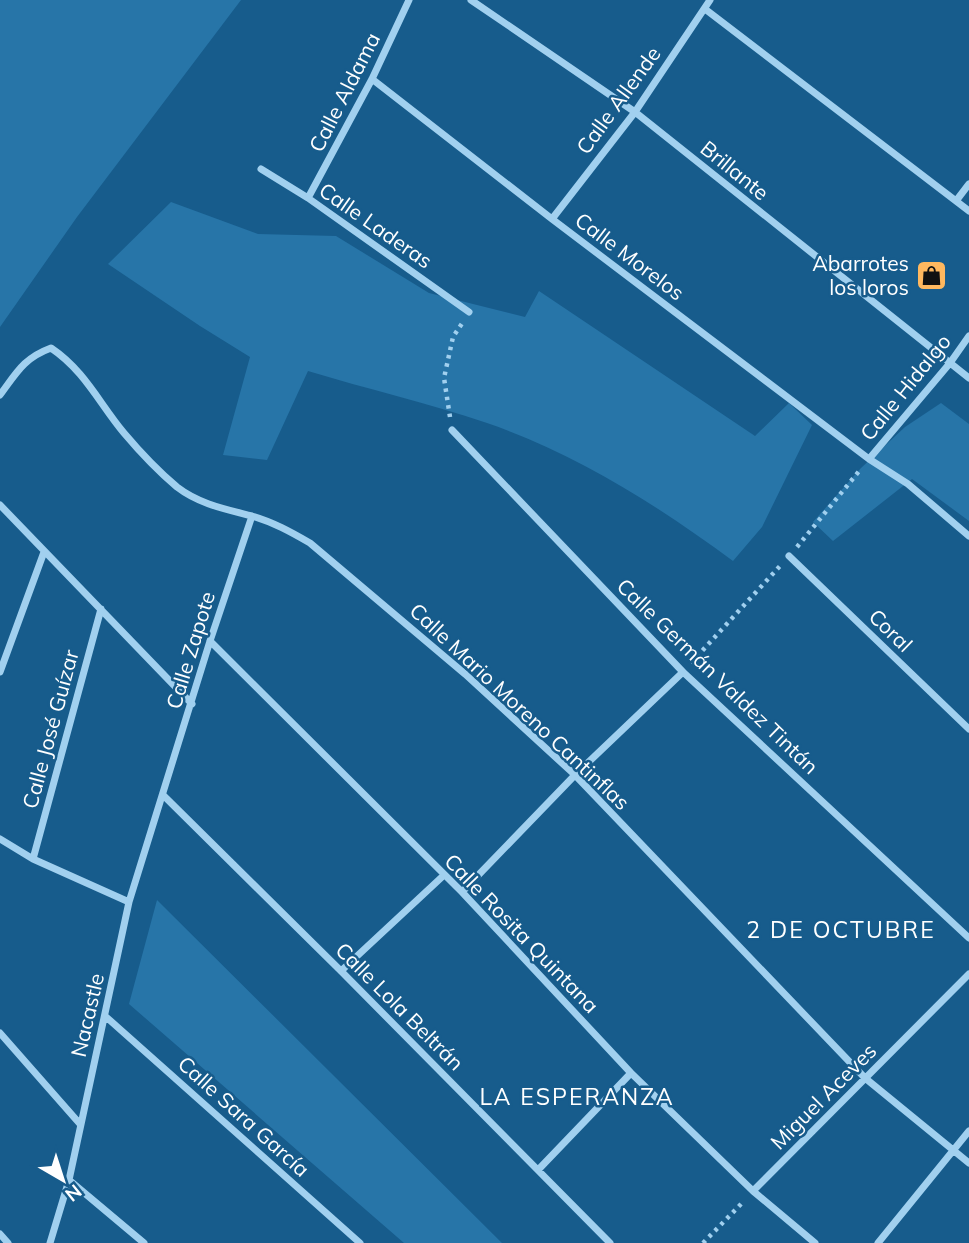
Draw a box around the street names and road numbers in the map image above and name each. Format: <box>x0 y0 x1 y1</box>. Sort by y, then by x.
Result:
street label: Calle Aldama <box>303 28 385 156</box>
street label: Calle Allende <box>570 41 666 159</box>
street label: Brillante <box>696 135 774 205</box>
street label: Calle Laderas <box>314 176 438 274</box>
street label: Calle Morelos <box>570 207 690 305</box>
street label: Calle Hidalgo <box>854 329 956 445</box>
street label: Calle Germán Valdez Tintán <box>612 573 824 779</box>
street label: Calle Zapote <box>160 588 220 712</box>
street label: Calle Mario Moreno Cantinflas <box>404 597 636 815</box>
street label: Coral <box>864 603 918 657</box>
street label: Calle José Guízar <box>16 646 84 811</box>
street label: Calle Rosita Quintana <box>439 848 605 1018</box>
street label: Calle Lola Beltrán <box>331 937 469 1075</box>
street label: Nacastle <box>65 971 109 1059</box>
street label: Miguel Aceves <box>765 1038 881 1154</box>
street label: Calle Sara García <box>173 1050 315 1182</box>

